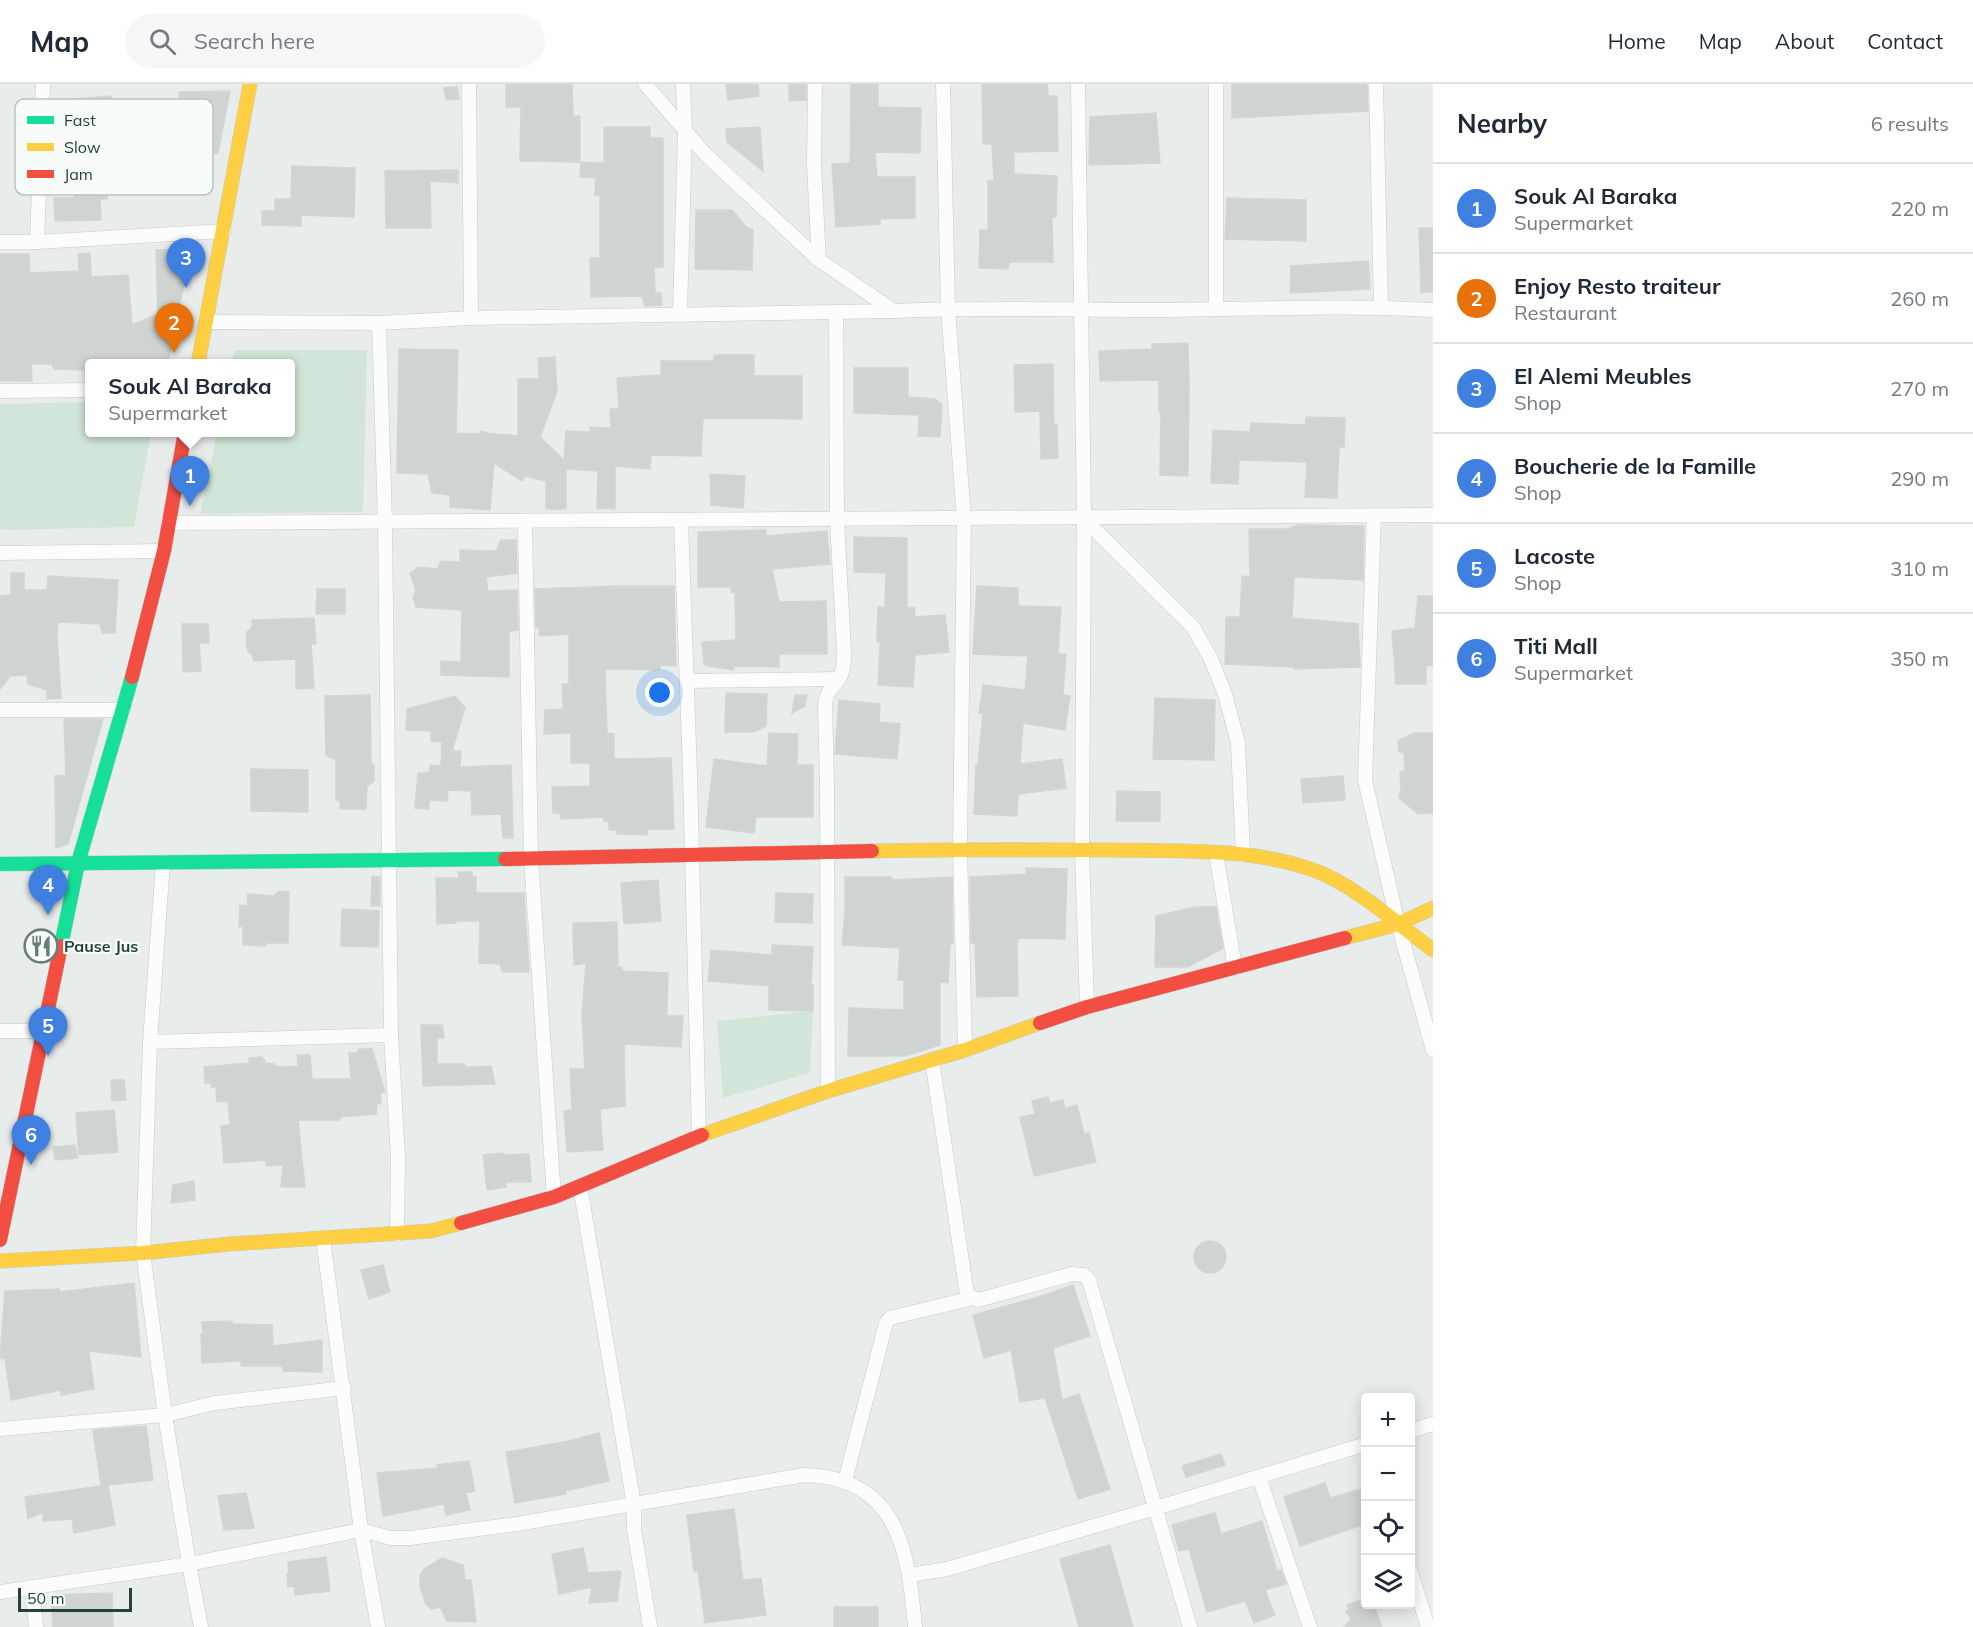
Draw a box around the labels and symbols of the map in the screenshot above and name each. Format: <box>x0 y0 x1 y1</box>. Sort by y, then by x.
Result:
legend <box>15 99 213 195</box>
text: Fast <box>64 110 96 130</box>
text: Slow <box>64 137 101 157</box>
text: Jam <box>64 164 93 184</box>
pin: 3 <box>166 238 206 288</box>
pin: 2 <box>154 304 194 353</box>
pin: 1 <box>170 456 210 506</box>
your location <box>645 678 674 707</box>
pin: 4 <box>28 866 68 915</box>
restaurant icon: Pause Jus <box>23 928 59 964</box>
place label: Pause Jus <box>64 936 138 956</box>
pin: 5 <box>28 1006 68 1056</box>
pin: 6 <box>12 1116 51 1165</box>
scale bar <box>18 1585 132 1612</box>

